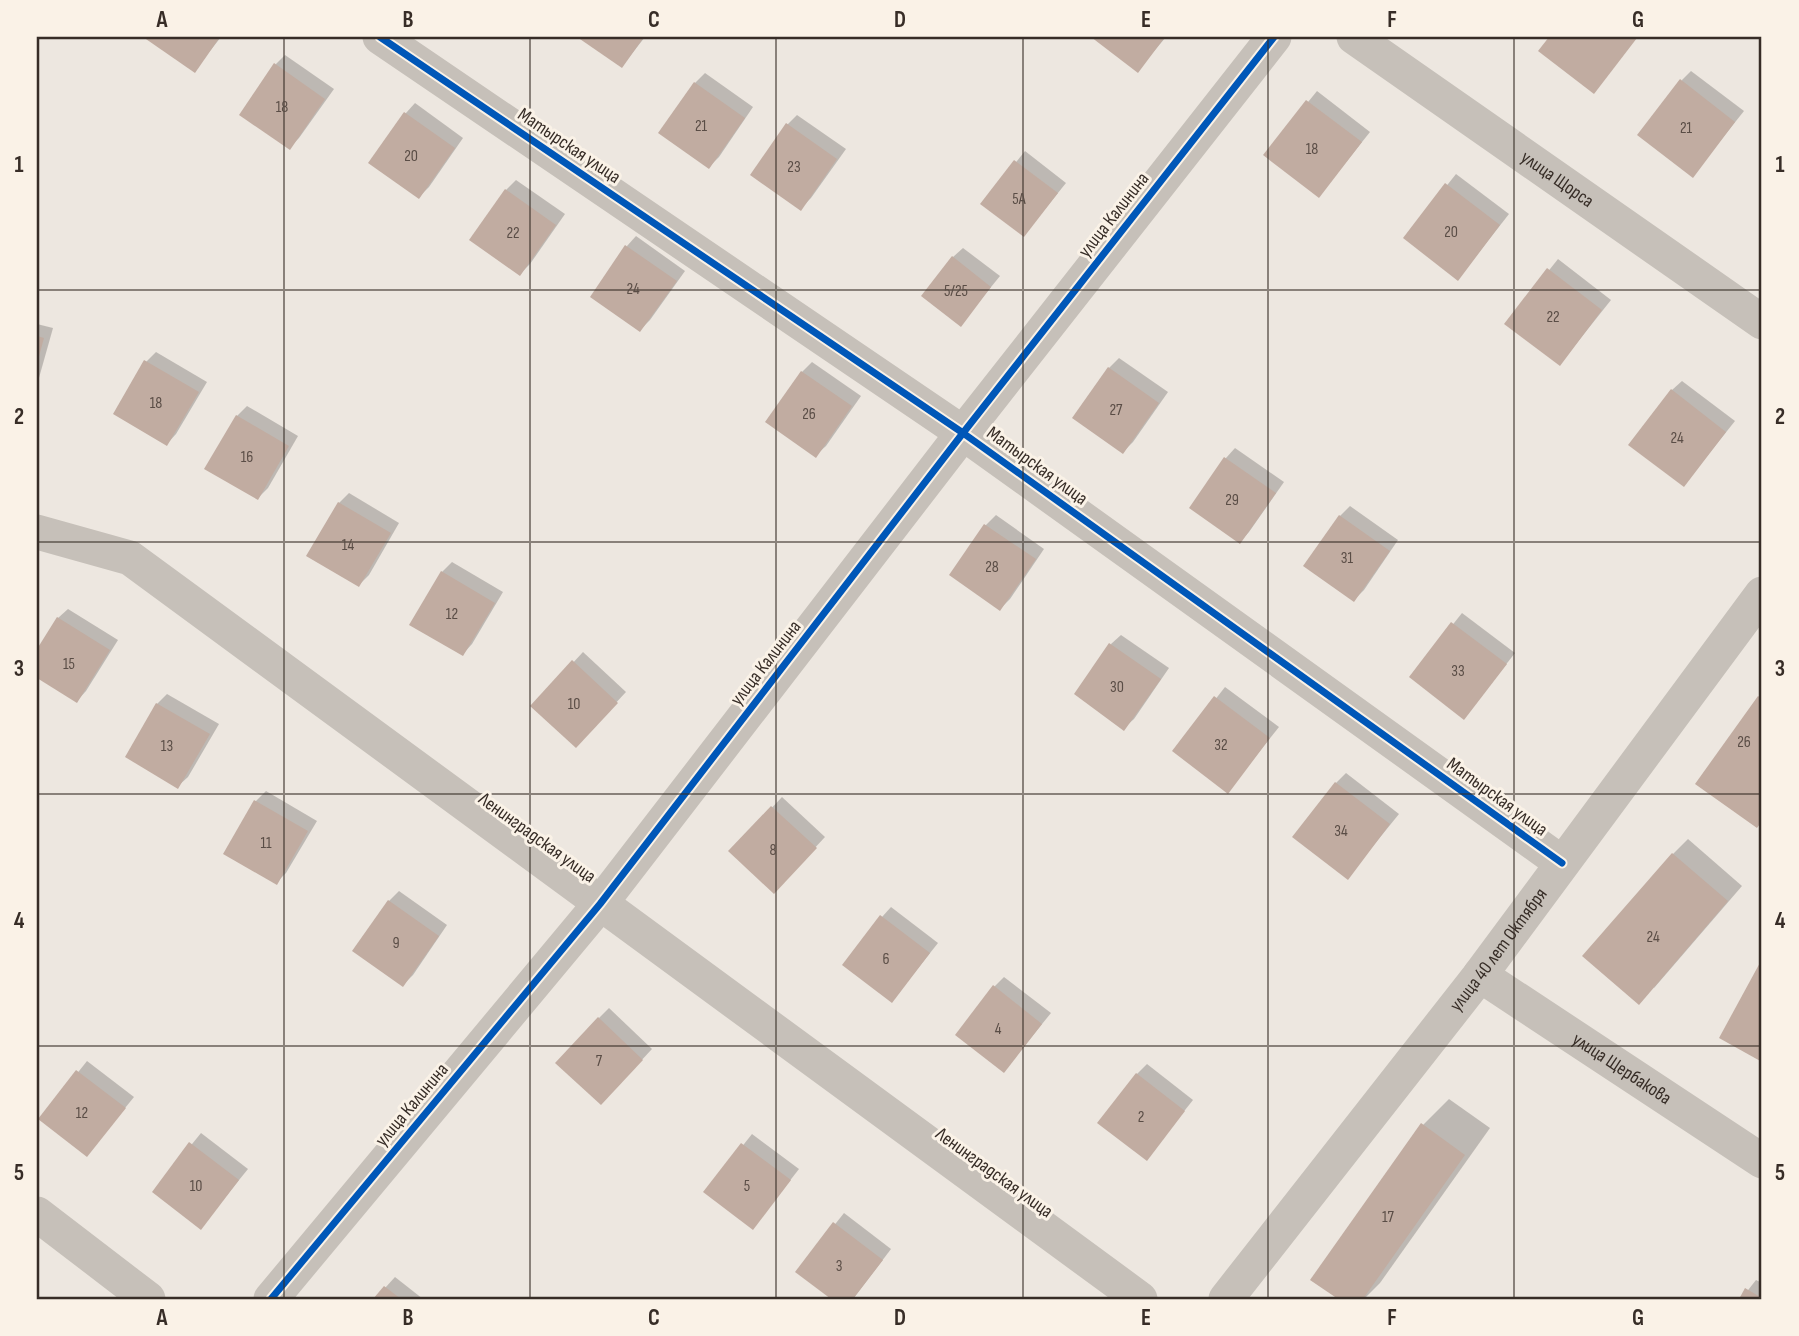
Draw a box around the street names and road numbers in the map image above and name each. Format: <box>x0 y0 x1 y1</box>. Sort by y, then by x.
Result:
street label: Матырская улица <box>513 103 625 189</box>
street label: улица Щорса <box>1516 146 1598 212</box>
street label: улица Калинина <box>1074 168 1154 262</box>
street label: Матырская улица <box>982 422 1092 510</box>
street label: улица Калинина <box>726 616 806 710</box>
street label: Матырская улица <box>1442 753 1552 841</box>
street label: Ленинградская улица <box>473 787 600 888</box>
street label: улица 40 лет Октября <box>1444 883 1552 1016</box>
street label: улица Щербакова <box>1568 1028 1676 1110</box>
street label: улица Калинина <box>371 1059 453 1151</box>
street label: Ленинградская улица <box>930 1122 1057 1223</box>

